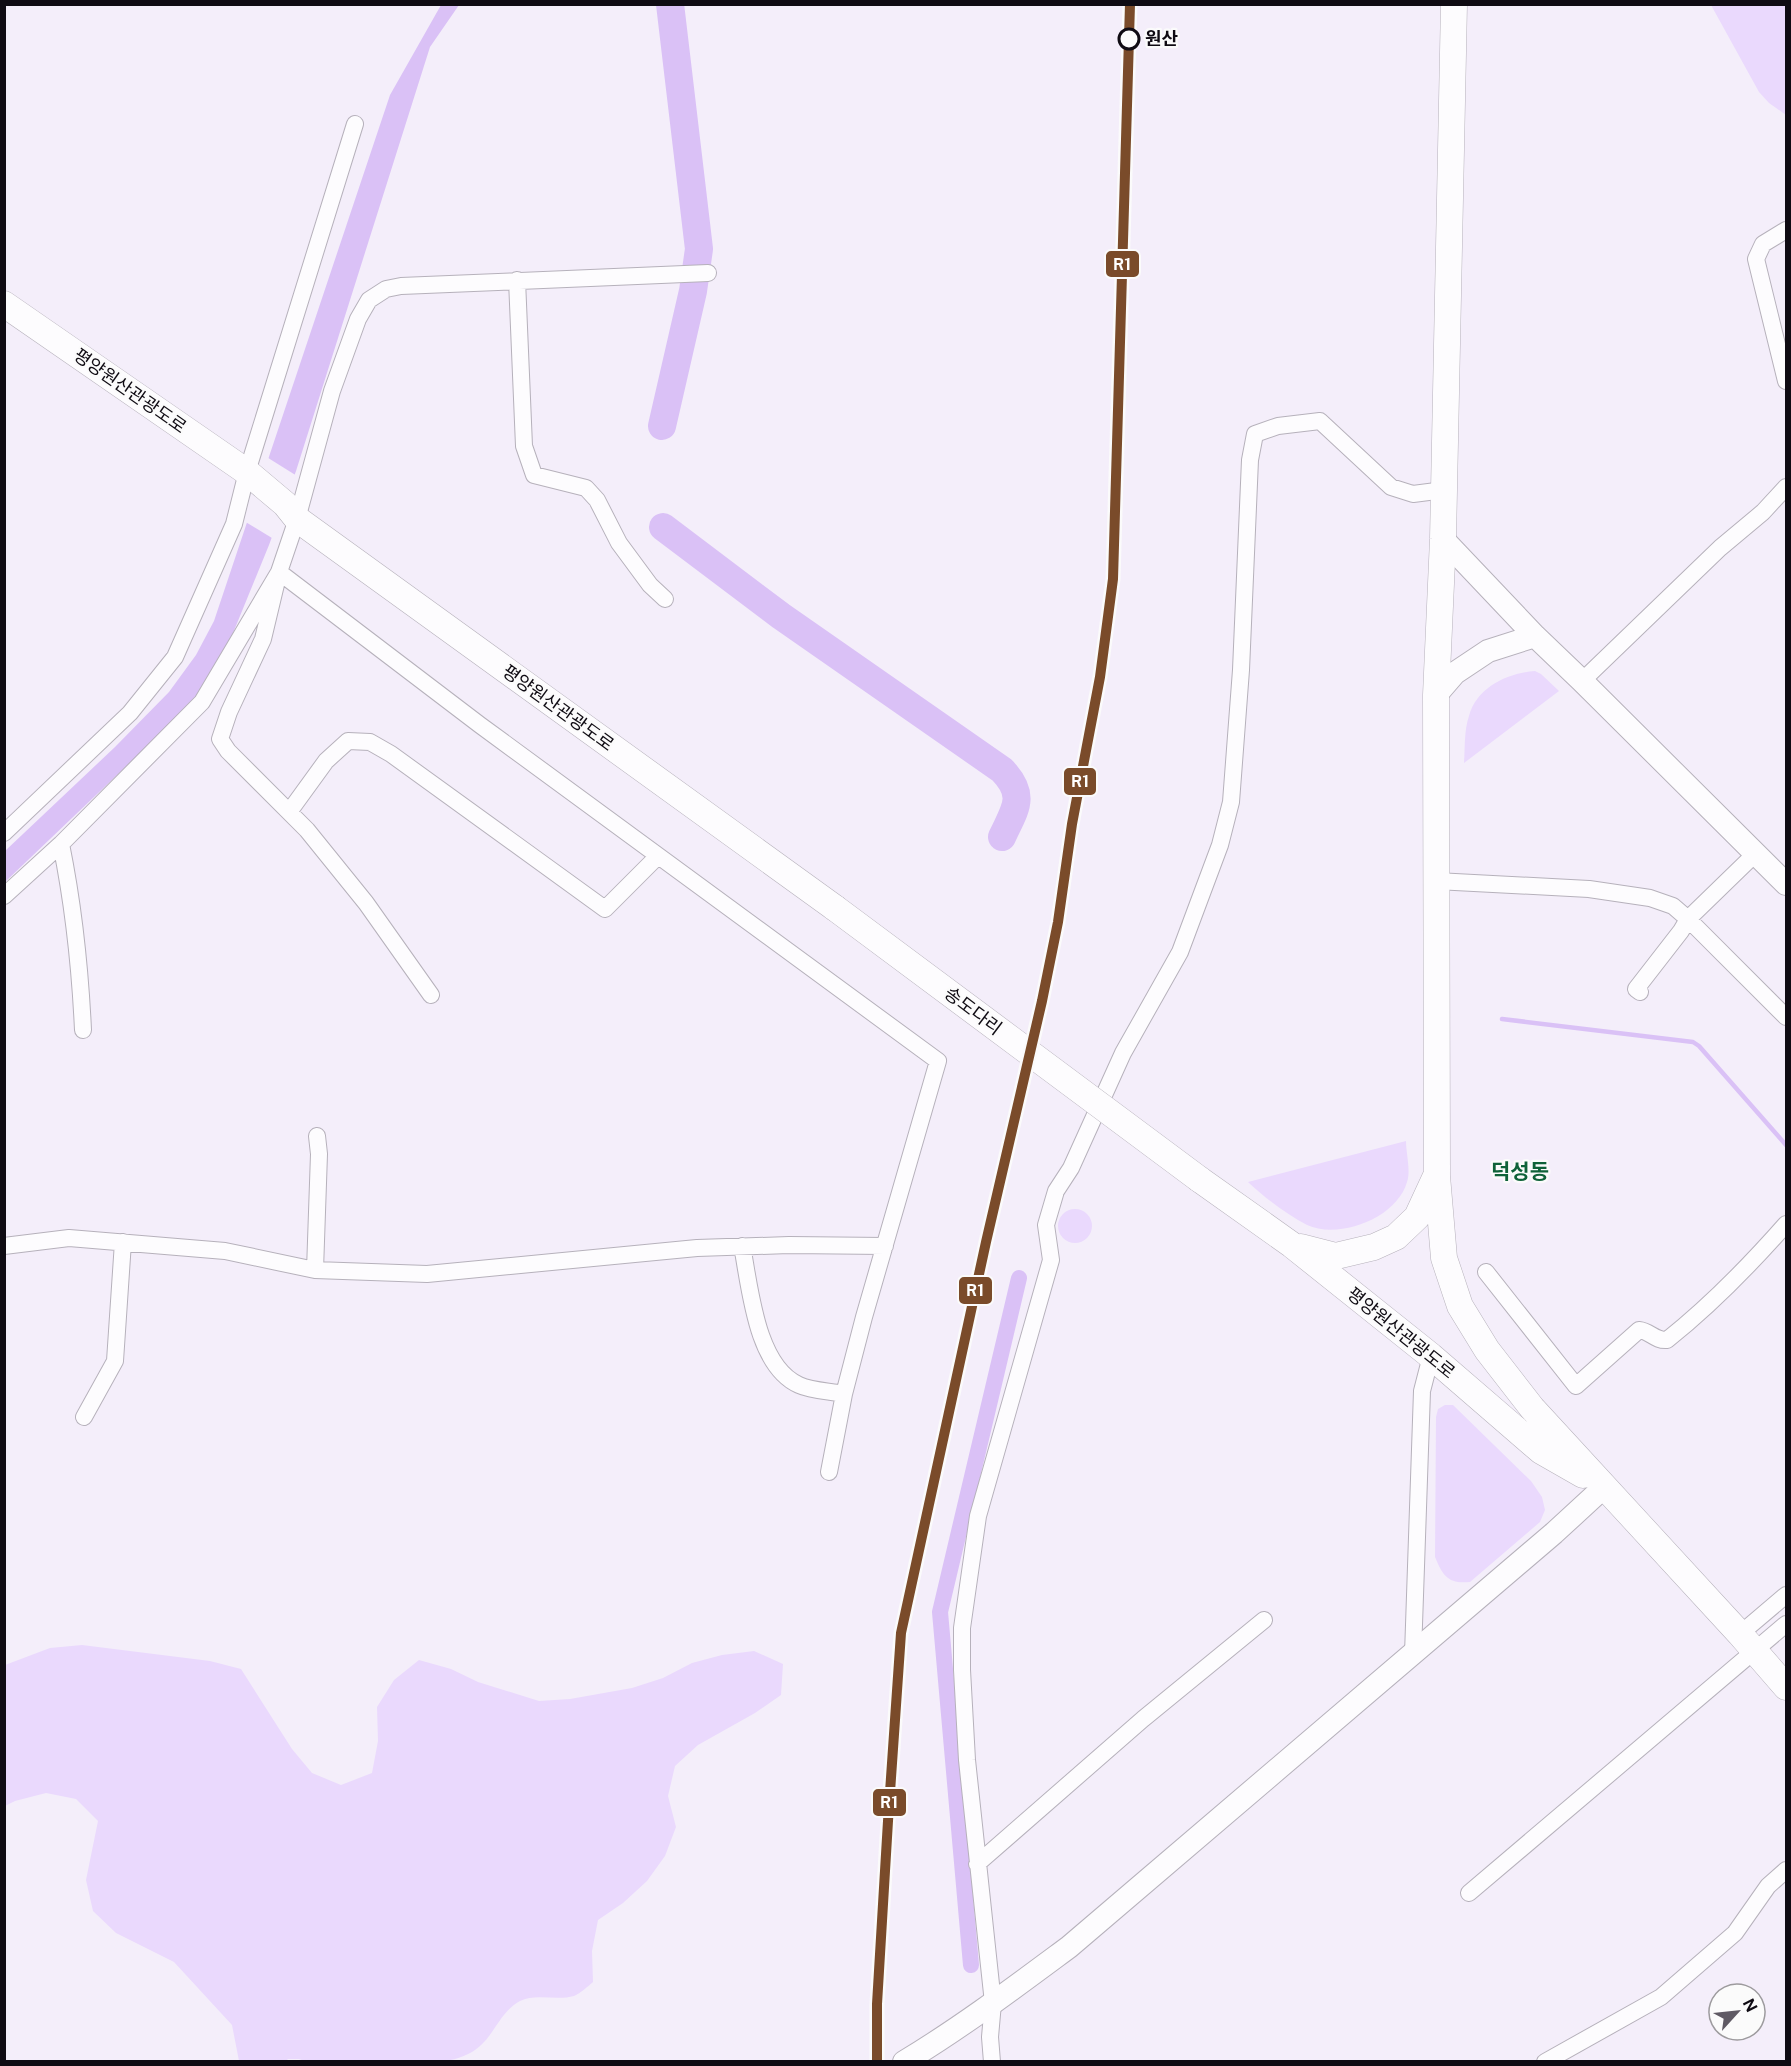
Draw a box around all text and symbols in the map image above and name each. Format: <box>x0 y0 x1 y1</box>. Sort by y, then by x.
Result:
marker: 원산 <box>1118 28 1140 50</box>
place label: 원산 <box>1145 28 1179 49</box>
line badge: R1 <box>1105 250 1140 278</box>
text: R1 <box>1113 255 1131 274</box>
street label: 평양원산관광도로 <box>70 344 191 437</box>
street label: 평양원산관광도로 <box>499 660 618 755</box>
line badge: R1 <box>1063 767 1097 796</box>
text: R1 <box>1071 772 1089 791</box>
street label: 송도다리 <box>941 982 1006 1039</box>
district label: 덕성동 <box>1491 1159 1549 1184</box>
line badge: R1 <box>958 1276 993 1305</box>
text: R1 <box>966 1281 984 1300</box>
street label: 평양원산관광도로 <box>1343 1283 1459 1382</box>
line badge: R1 <box>872 1788 907 1817</box>
text: R1 <box>880 1793 898 1812</box>
north arrow <box>1707 1982 1767 2042</box>
text: N <box>1739 1996 1761 2015</box>

